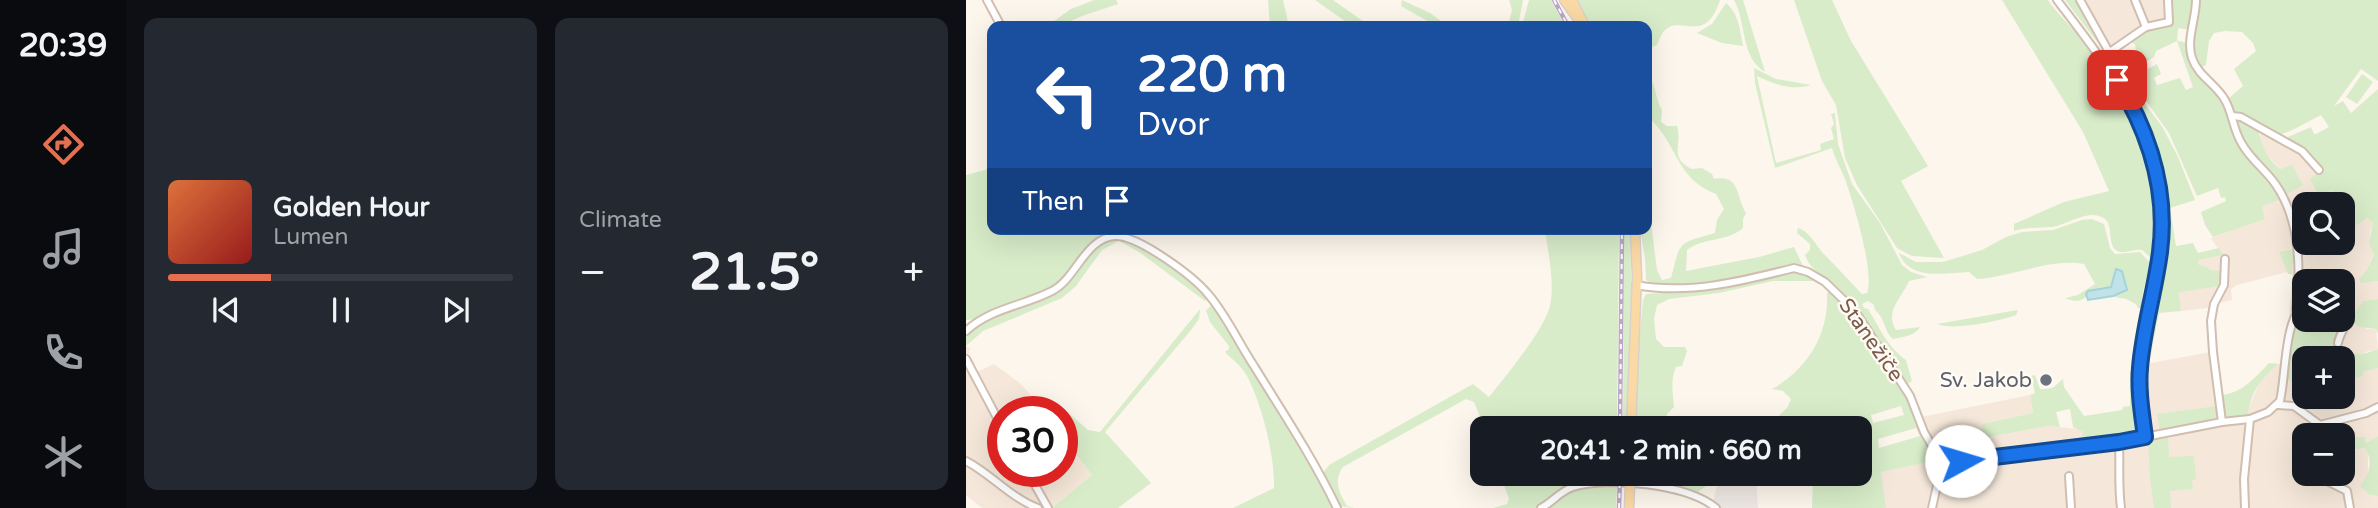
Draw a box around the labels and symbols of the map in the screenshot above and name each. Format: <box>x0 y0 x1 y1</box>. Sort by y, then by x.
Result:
pin <box>2087 50 2147 110</box>
street label: Stanežiče <box>1833 294 1909 386</box>
place label: Sv. Jakob <box>1940 368 2032 393</box>
marker: Sv. Jakob <box>2038 372 2054 388</box>
speed limit sign: 30 <box>987 396 1078 487</box>
position arrow <box>1924 424 1998 498</box>

